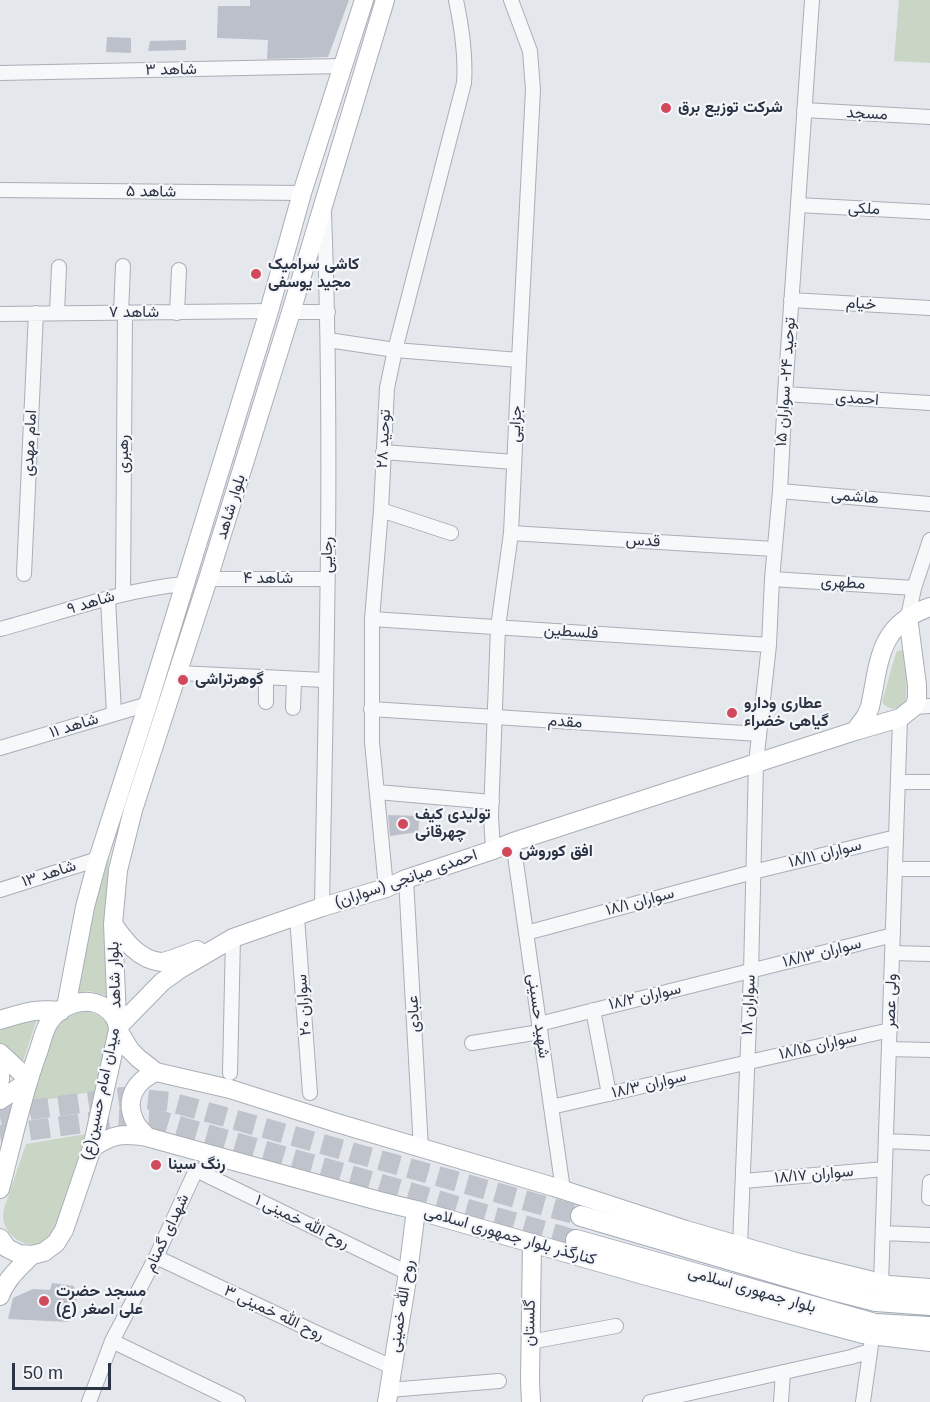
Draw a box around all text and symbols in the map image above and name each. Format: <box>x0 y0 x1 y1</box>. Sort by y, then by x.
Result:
street label: شاهد ۳ <box>145 60 197 80</box>
place label: شرکت توزیع برق <box>678 98 783 118</box>
marker: شرکت توزیع برق <box>659 101 673 115</box>
street label: مسجد <box>846 103 888 125</box>
street label: شاهد ۵ <box>126 182 176 202</box>
street label: ملکی <box>847 199 881 219</box>
place label: کاشی سرامیک مجید یوسفی <box>268 255 359 293</box>
marker: کاشی سرامیک مجید یوسفی <box>249 267 263 281</box>
street label: خیام <box>845 294 877 314</box>
street label: شاهد ۷ <box>109 303 159 323</box>
street label: توحید ۲۴- سواران ۱۵ <box>772 317 800 447</box>
street label: احمدی <box>835 388 879 410</box>
street label: جزایی <box>505 405 527 443</box>
street label: امام مهدی <box>19 409 41 477</box>
street label: توحید ۲۸ <box>373 409 395 469</box>
street label: رهبری <box>114 435 134 473</box>
street label: بلوار شاهد <box>212 472 250 542</box>
street label: هاشمی <box>830 485 880 509</box>
street label: قدس <box>625 531 661 551</box>
street label: رجایی <box>318 537 338 573</box>
street label: شاهد ۴ <box>243 569 293 589</box>
street label: مطهری <box>820 572 866 594</box>
street label: شاهد ۹ <box>65 587 117 619</box>
street label: فلسطین <box>543 621 599 643</box>
place label: گوهرتراشی <box>195 670 264 690</box>
marker: گوهرتراشی <box>176 673 190 687</box>
place label: عطاری ودارو گیاهی خضراء <box>744 694 829 732</box>
marker: عطاری ودارو گیاهی خضراء <box>725 706 739 720</box>
street label: شاهد ۱۱ <box>47 709 101 743</box>
street label: مقدم <box>547 711 583 733</box>
place label: تولیدی کیف چهرقانی <box>415 805 491 843</box>
marker: تولیدی کیف چهرقانی <box>396 817 410 831</box>
street label: سواران ۱۸/۱۱ <box>787 836 863 872</box>
place label: افق کوروش <box>519 842 593 862</box>
marker: افق کوروش <box>500 845 514 859</box>
street label: احمدی میانجی (سواران) <box>332 846 480 912</box>
street label: شاهد ۱۳ <box>19 856 79 892</box>
street label: سواران ۱۸/۱ <box>604 884 676 920</box>
street label: سواران ۱۸/۱۳ <box>781 934 863 972</box>
street label: بلوار شاهد <box>104 941 126 1009</box>
street label: سواران ۲۰ <box>292 973 316 1037</box>
street label: شهید حسینی <box>523 973 553 1059</box>
street label: ولی عصر <box>880 973 902 1029</box>
street label: سواران ۱۸ <box>738 974 760 1036</box>
street label: سواران ۱۸/۲ <box>607 979 683 1015</box>
street label: عبادی <box>403 995 425 1033</box>
street label: میدان امام حسین(ع) <box>78 1026 124 1162</box>
street label: سواران ۱۸/۱۵ <box>777 1028 859 1064</box>
street label: سواران ۱۸/۳ <box>610 1067 688 1103</box>
place label: رنگ سینا <box>168 1155 225 1175</box>
marker: رنگ سینا <box>149 1158 163 1172</box>
street label: سواران ۱۸/۱۷ <box>774 1162 854 1188</box>
street label: شهدای گمنام <box>141 1191 193 1275</box>
street label: روح الله خمینی ۱ <box>252 1191 352 1253</box>
street label: کنارگذر بلوار جمهوری اسلامی <box>422 1202 598 1270</box>
street label: روح الله خمینی <box>385 1258 419 1354</box>
street label: بلوار جمهوری اسلامی <box>686 1263 818 1317</box>
street label: روح الله خمینی ۳ <box>221 1281 327 1345</box>
place label: مسجد حضرت علی اصغر (ع) <box>56 1282 146 1320</box>
marker: مسجد حضرت علی اصغر (ع) <box>37 1294 51 1308</box>
street label: گلستان <box>520 1299 540 1347</box>
scale bar <box>15 1351 114 1389</box>
text: 50 m <box>23 1363 63 1383</box>

